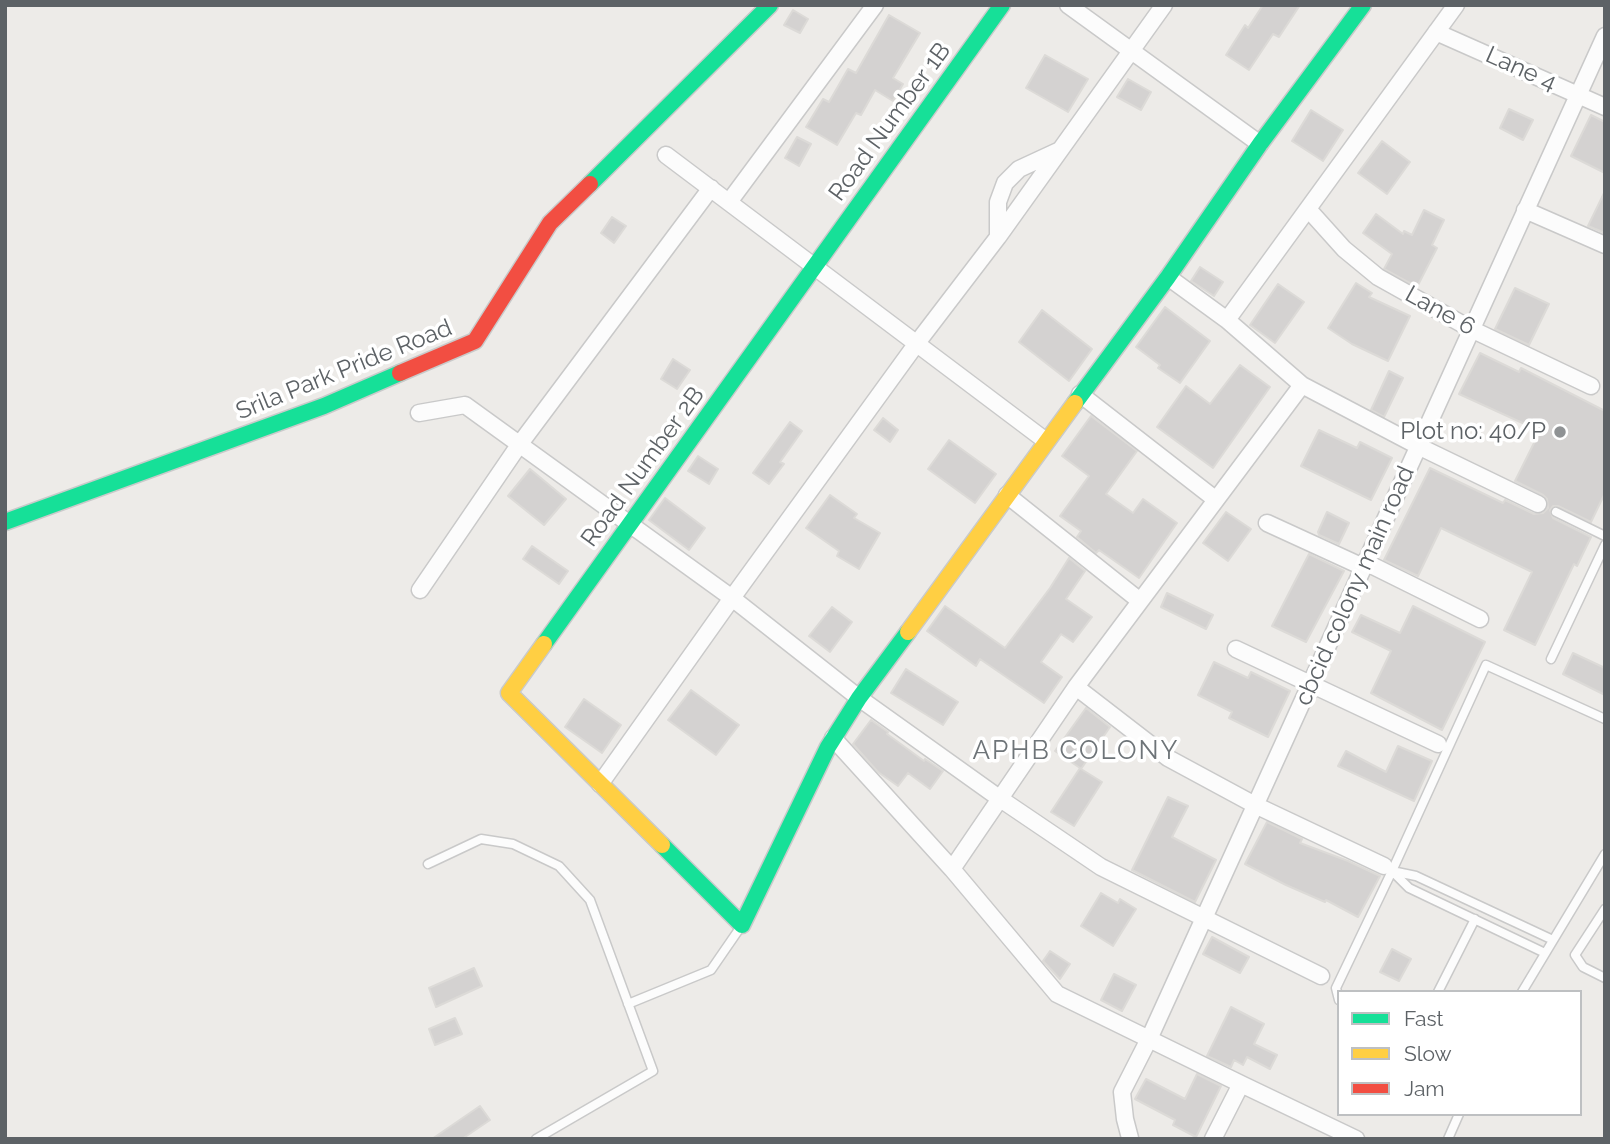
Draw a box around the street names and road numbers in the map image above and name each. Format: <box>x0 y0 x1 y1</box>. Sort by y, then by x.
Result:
street label: Road Number 1B <box>823 37 957 207</box>
street label: Lane 4 <box>1481 41 1561 97</box>
street label: Lane 6 <box>1400 280 1480 342</box>
street label: Srila Park Pride Road <box>232 313 456 427</box>
street label: Road Number 2B <box>575 381 711 553</box>
street label: cbcid colony main road <box>1289 462 1421 710</box>

